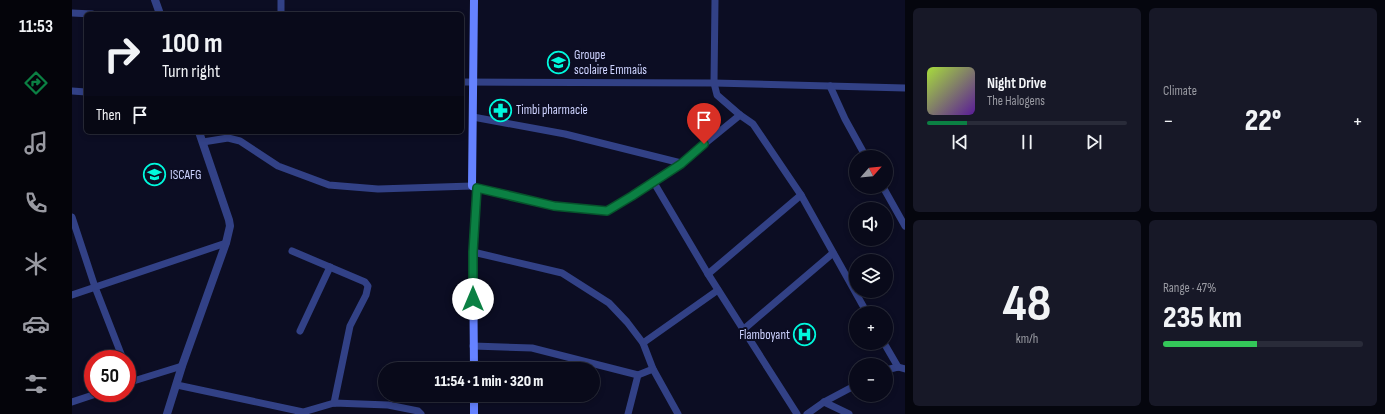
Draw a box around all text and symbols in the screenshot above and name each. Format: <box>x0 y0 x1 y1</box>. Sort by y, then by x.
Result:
text: 11:53 <box>19 16 53 37</box>
text: 100 m <box>162 27 223 60</box>
icon: right <box>96 28 148 80</box>
place label: Groupe scolaire Emmaüs <box>574 47 647 78</box>
school or university icon: Groupe scolaire Emmaüs <box>546 49 572 75</box>
text: Turn right <box>162 61 220 82</box>
icon: directions <box>22 69 50 97</box>
text: Night Drive <box>987 74 1046 93</box>
text: Climate <box>1163 83 1197 99</box>
text: The Halogens <box>987 93 1045 109</box>
pharmacy icon: Timbi pharmacie <box>487 97 513 123</box>
place label: Timbi pharmacie <box>516 102 588 118</box>
pin <box>687 103 721 144</box>
text: 22° <box>1245 103 1281 139</box>
icon: arrive <box>129 104 151 126</box>
text: Then <box>96 106 121 125</box>
text: − <box>1163 108 1174 135</box>
text: + <box>1352 108 1363 135</box>
icon: arrive <box>693 109 715 131</box>
icon: music <box>22 129 50 157</box>
icon: previous <box>949 131 971 153</box>
icon: pause <box>1016 131 1038 153</box>
icon: next <box>1083 131 1105 153</box>
north arrow <box>849 150 893 194</box>
map controls <box>849 150 893 402</box>
school or university icon: ISCAFG <box>141 162 167 188</box>
place label: ISCAFG <box>170 167 202 183</box>
icon: phone <box>22 189 50 217</box>
button: sound <box>849 202 893 246</box>
icon: climate <box>22 250 50 278</box>
button: layers <box>849 254 893 298</box>
text: 48 <box>1003 273 1051 336</box>
position arrow <box>452 278 494 320</box>
text: Range · 47% <box>1163 280 1216 296</box>
text: 235 km <box>1163 300 1242 336</box>
button: + <box>849 306 893 350</box>
icon: car <box>22 310 50 338</box>
hospital icon: Flamboyant <box>792 322 818 348</box>
place label: Flamboyant <box>739 327 790 343</box>
text: km/h <box>1016 331 1038 347</box>
speed limit sign: 50 <box>84 350 136 402</box>
button: − <box>849 358 893 402</box>
icon: filters <box>22 370 50 398</box>
text: 11:54 · 1 min · 320 m <box>435 372 543 391</box>

